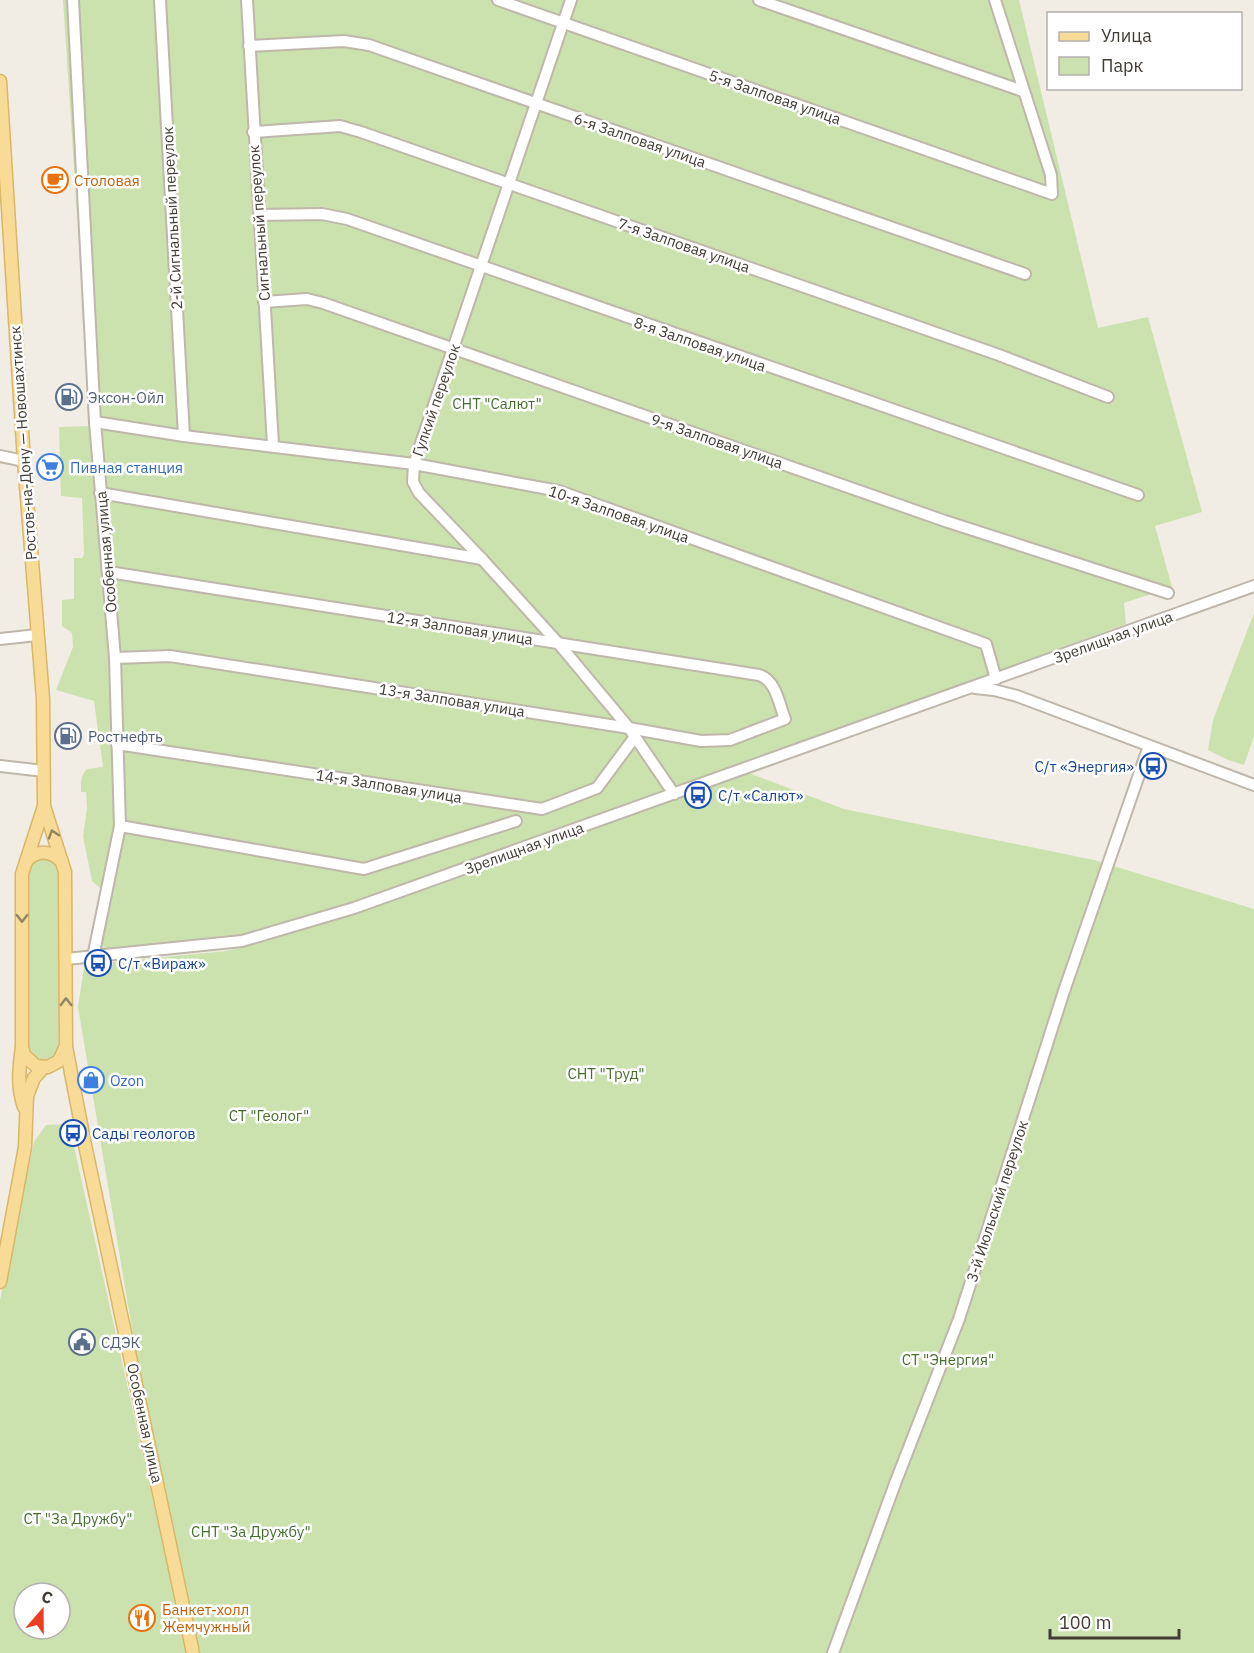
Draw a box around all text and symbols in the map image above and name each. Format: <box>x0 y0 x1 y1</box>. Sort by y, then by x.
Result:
legend <box>1047 12 1242 90</box>
text: Улица <box>1101 24 1152 47</box>
text: Парк <box>1101 54 1144 77</box>
street label: 5-я Залповая улица <box>706 65 844 129</box>
street label: 6-я Залповая улица <box>571 108 709 172</box>
street label: 2-й Сигнальный переулок <box>158 126 186 310</box>
street label: Сигнальный переулок <box>244 145 274 301</box>
cafe icon: Столовая <box>40 165 70 195</box>
place label: Столовая <box>74 171 140 190</box>
street label: 7-я Залповая улица <box>615 213 753 277</box>
street label: 8-я Залповая улица <box>631 312 769 376</box>
street label: Ростов-на-Дону — Новошахтинск <box>5 325 41 561</box>
street label: Гулкий переулок <box>408 341 464 459</box>
fuel station icon: Эксон-Ойл <box>54 382 84 412</box>
place label: Эксон-Ойл <box>88 388 164 407</box>
park label: СНТ "Салют" <box>452 394 542 413</box>
street label: 9-я Залповая улица <box>648 409 786 473</box>
supermarket icon: Пивная станция <box>35 452 65 482</box>
place label: Пивная станция <box>70 458 183 477</box>
street label: 10-я Залповая улица <box>546 481 692 547</box>
street label: Особенная улица <box>91 490 121 614</box>
street label: 12-я Залповая улица <box>386 607 534 649</box>
street label: Зрелищная улица <box>1051 607 1175 667</box>
street label: 13-я Залповая улица <box>378 679 526 721</box>
fuel station icon: Ростнефть <box>53 721 83 751</box>
place label: Ростнефть <box>88 727 163 746</box>
bus stop icon: С/т «Энергия» <box>1138 751 1168 781</box>
place label: С/т «Энергия» <box>1035 757 1134 776</box>
street label: 14-я Залповая улица <box>315 765 463 807</box>
bus stop icon: С/т «Салют» <box>683 780 713 810</box>
place label: С/т «Салют» <box>718 786 804 805</box>
street label: Зрелищная улица <box>462 818 586 878</box>
one-way arrow <box>48 829 60 840</box>
one-way arrow <box>16 913 28 922</box>
bus stop icon: С/т «Вираж» <box>83 948 113 978</box>
place label: С/т «Вираж» <box>118 954 206 973</box>
one-way arrow <box>60 998 72 1007</box>
park label: СНТ "Труд" <box>567 1064 645 1083</box>
shop icon: Ozon <box>76 1065 106 1095</box>
place label: Ozon <box>110 1071 144 1090</box>
park label: СТ "Геолог" <box>229 1106 309 1125</box>
bus stop icon: Сады геологов <box>58 1118 88 1148</box>
street label: 3-й Июльский переулок <box>962 1118 1032 1284</box>
place label: Сады геологов <box>92 1124 196 1143</box>
public building icon: СДЭК <box>67 1327 97 1357</box>
place label: СДЭК <box>101 1333 141 1352</box>
park label: СТ "Энергия" <box>902 1350 994 1369</box>
street label: Особенная улица <box>123 1361 167 1485</box>
park label: СТ "За Дружбу" <box>23 1509 133 1528</box>
park label: СНТ "За Дружбу" <box>191 1522 311 1541</box>
north arrow <box>12 1581 72 1641</box>
text: С <box>39 1586 55 1608</box>
place label: Банкет-холл Жемчужный <box>162 1600 251 1636</box>
scale bar <box>1050 1602 1179 1640</box>
restaurant icon: Банкет-холл Жемчужный <box>127 1603 157 1633</box>
text: 100 m <box>1059 1611 1111 1634</box>

